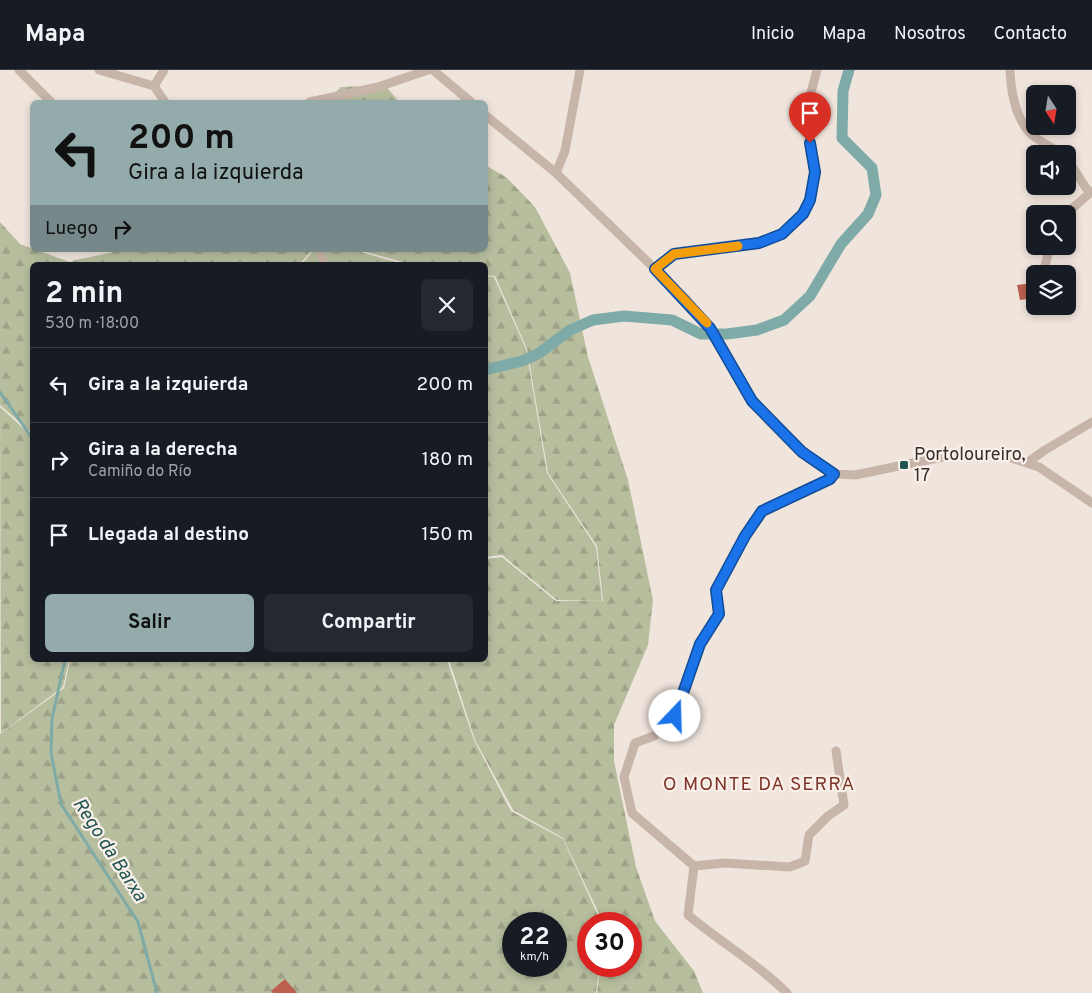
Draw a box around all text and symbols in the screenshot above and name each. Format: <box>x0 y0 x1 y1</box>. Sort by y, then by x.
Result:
text: Mapa <box>25 20 85 50</box>
text: Inicio <box>751 23 794 46</box>
text: Mapa <box>822 23 866 46</box>
text: Nosotros <box>894 23 966 46</box>
text: Contacto <box>994 23 1067 46</box>
north arrow <box>1026 85 1076 135</box>
map controls <box>1026 85 1076 315</box>
pin <box>789 92 831 143</box>
icon: arrive <box>796 99 824 127</box>
text: 200 m <box>128 117 235 161</box>
icon: left <box>45 120 110 185</box>
button: sound <box>1026 145 1076 195</box>
text: Gira a la izquierda <box>128 160 304 187</box>
button: search <box>1026 205 1076 255</box>
icon: right <box>108 215 136 243</box>
text: Luego <box>45 217 98 241</box>
button: layers <box>1026 265 1076 315</box>
text: 2 min <box>45 276 123 313</box>
button: close <box>421 279 473 331</box>
text: 530 m · 18:00 <box>45 314 139 334</box>
icon: left <box>45 371 73 399</box>
text: Gira a la izquierda <box>88 373 248 397</box>
text: 200 m <box>417 373 473 397</box>
text: Gira a la derecha <box>88 438 238 462</box>
place label: Portoloureiro, 17 <box>914 444 1025 488</box>
icon: right <box>45 446 73 474</box>
text: 180 m <box>422 448 473 472</box>
marker: Portoloureiro, 17 <box>898 459 910 471</box>
text: Camiño do Río <box>88 462 192 482</box>
icon: arrive <box>45 521 73 549</box>
text: Llegada al destino <box>88 523 249 547</box>
text: 150 m <box>421 523 473 547</box>
button: Salir <box>45 594 254 652</box>
button: Compartir <box>264 594 473 652</box>
position arrow <box>648 689 700 741</box>
district label: O MONTE DA SERRA <box>663 773 855 797</box>
water label: Rego da Barxa <box>67 794 151 906</box>
speed limit sign: 30 <box>577 912 642 977</box>
text: 22 <box>519 922 550 954</box>
text: km/h <box>520 949 549 965</box>

